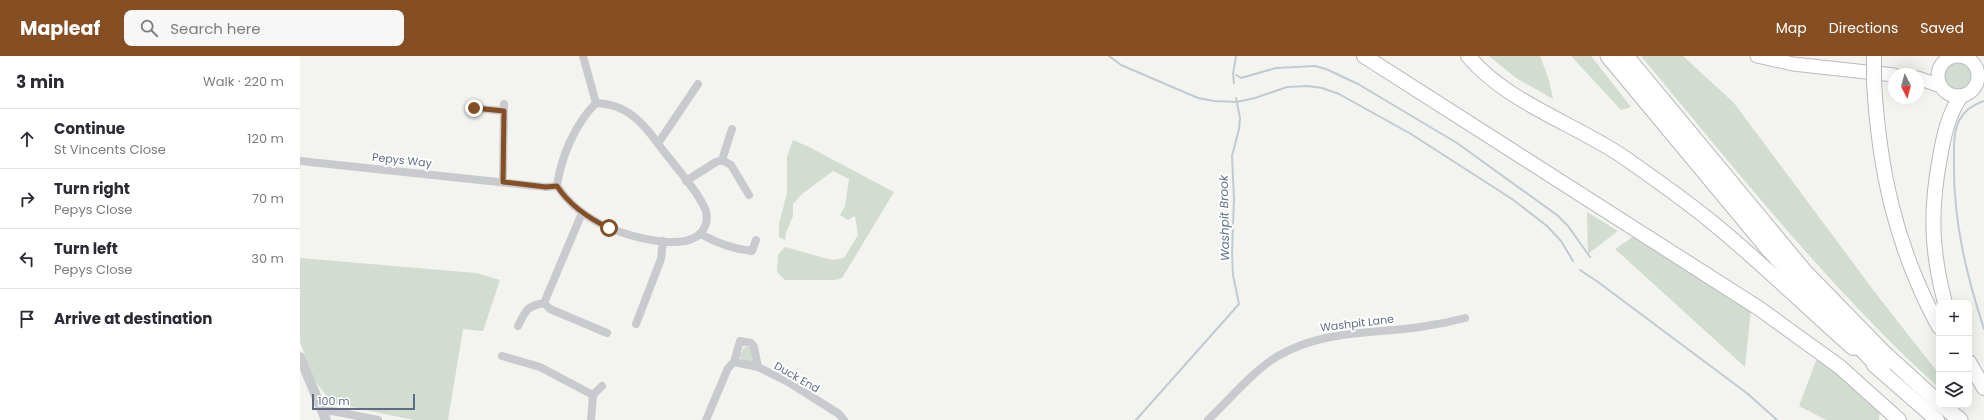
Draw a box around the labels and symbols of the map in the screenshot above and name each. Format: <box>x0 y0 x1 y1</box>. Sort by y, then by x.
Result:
north arrow <box>1888 68 1924 104</box>
route end <box>465 99 483 117</box>
street label: Pepys Way <box>371 149 433 171</box>
water label: Washpit Brook <box>1215 174 1233 261</box>
route start <box>600 219 618 237</box>
street label: Washpit Lane <box>1319 311 1395 335</box>
street label: Duck End <box>771 358 823 396</box>
scale bar <box>312 392 415 411</box>

